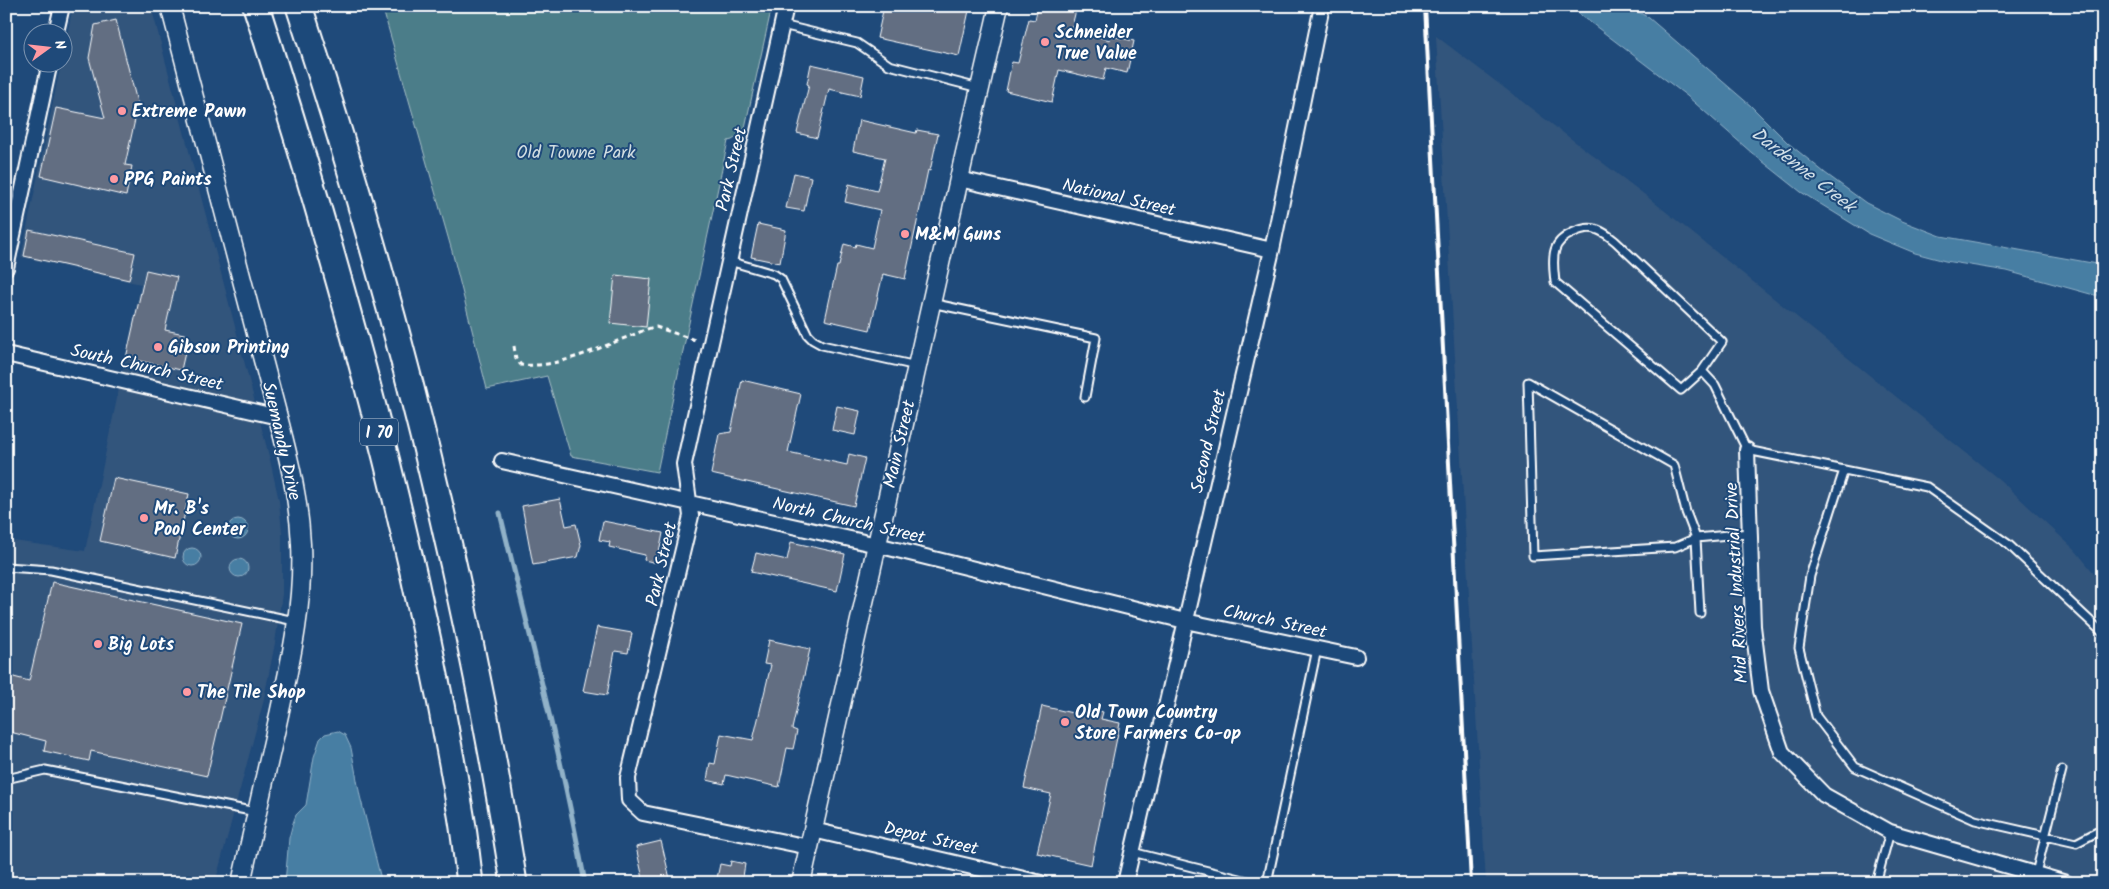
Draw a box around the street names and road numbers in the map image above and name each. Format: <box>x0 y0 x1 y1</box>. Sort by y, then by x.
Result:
street label: Park Street <box>709 123 756 214</box>
street label: National Street <box>1059 171 1179 226</box>
street label: South Church Street <box>68 337 227 400</box>
street label: Suemandy Drive <box>253 379 308 503</box>
street label: Second Street <box>1183 386 1236 496</box>
street label: Main Street <box>876 397 925 491</box>
road number: I 70 <box>360 418 398 446</box>
street label: Mid Rivers Industrial Drive <box>1718 482 1757 684</box>
street label: North Church Street <box>770 490 929 553</box>
street label: Park Street <box>639 518 686 609</box>
street label: Church Street <box>1220 597 1330 648</box>
street label: Depot Street <box>880 815 982 865</box>

